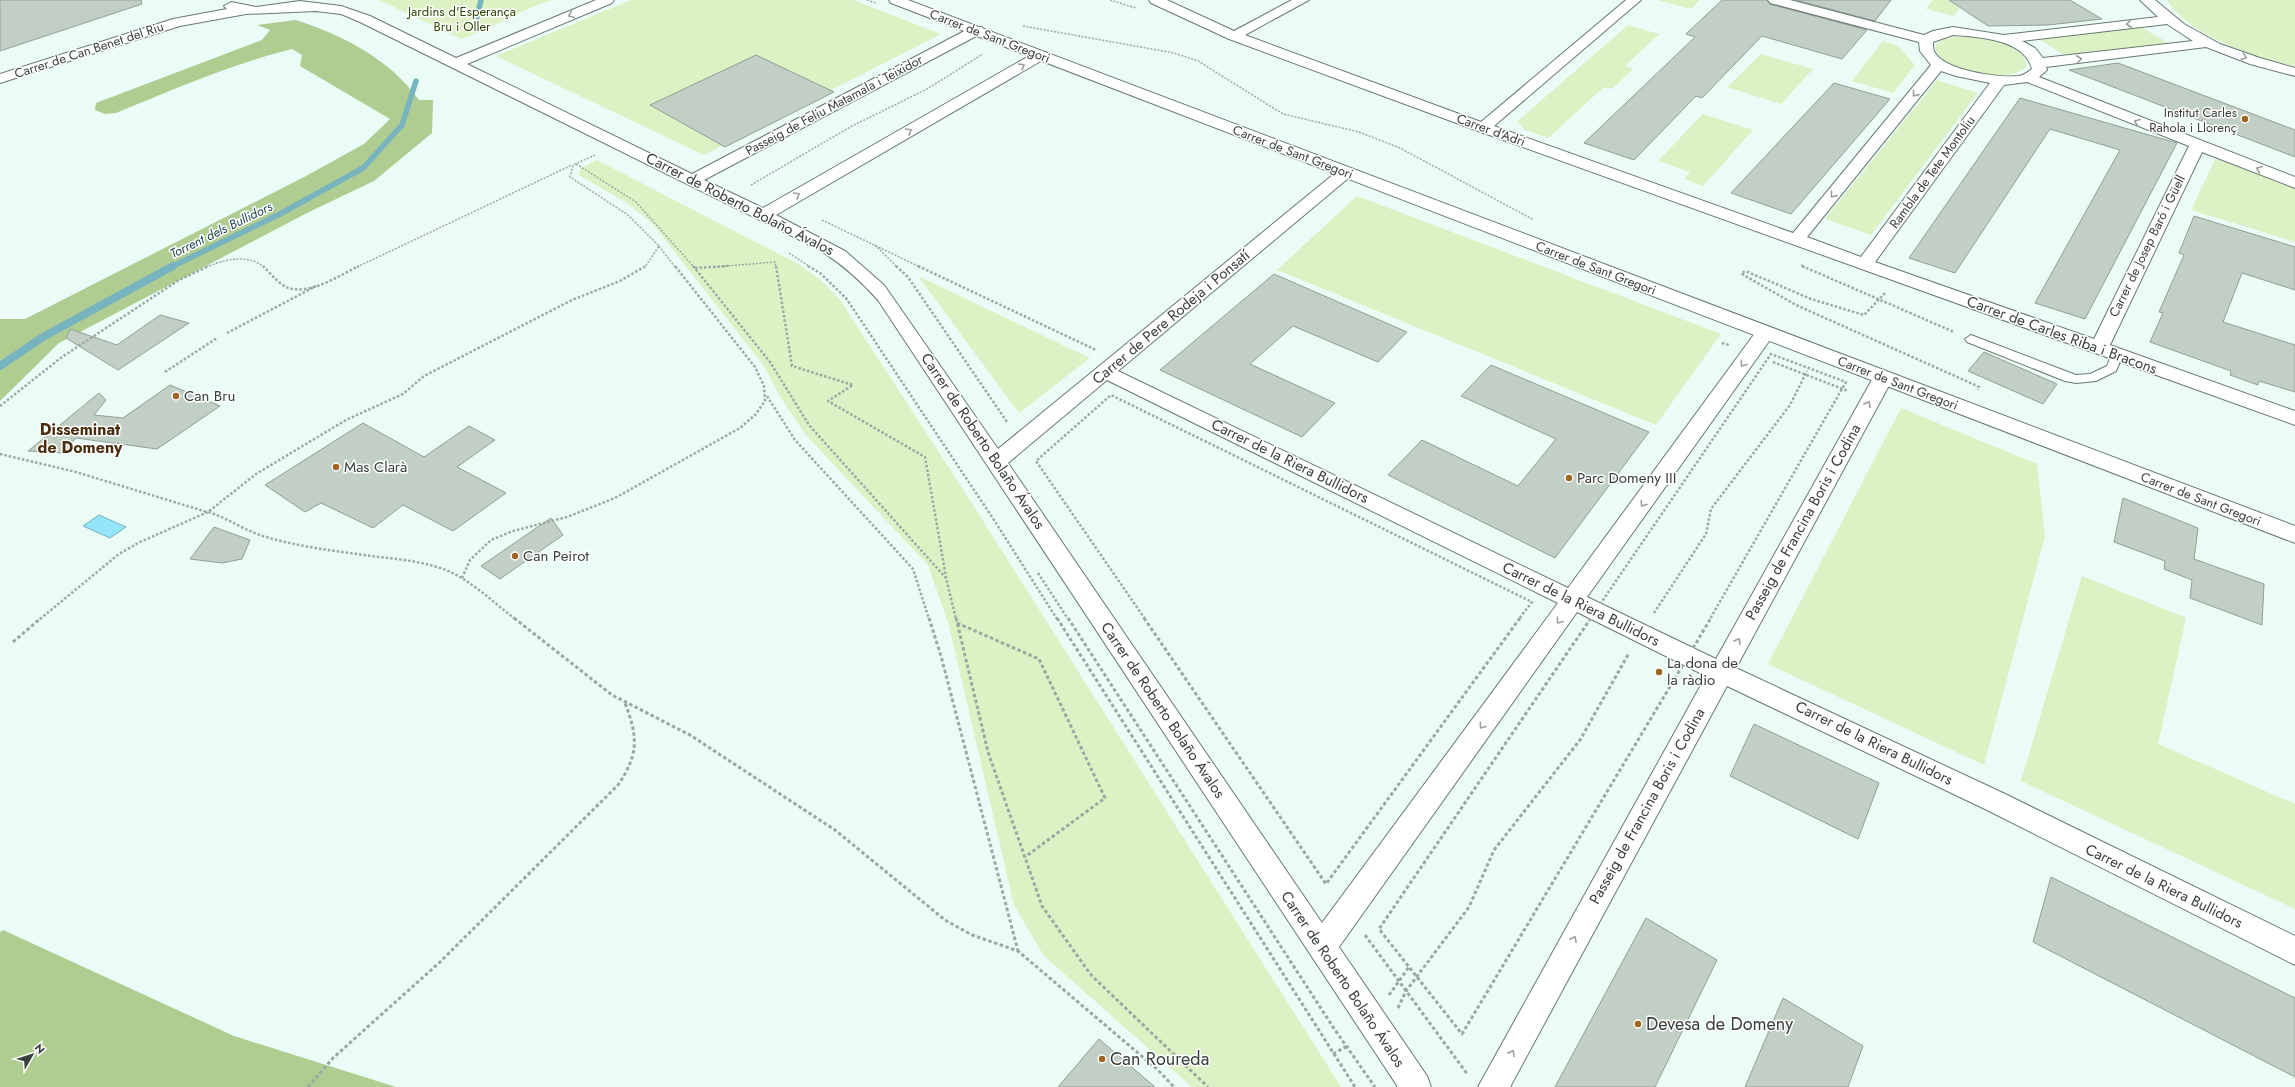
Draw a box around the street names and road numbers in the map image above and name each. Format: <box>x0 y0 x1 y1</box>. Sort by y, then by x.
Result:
street label: Carrer de Sant Gregori <box>927 4 1053 68</box>
street label: Carrer de Can Benet del Riu <box>12 17 166 83</box>
street label: Passeig de Feliu Matamala i Teixidor <box>742 50 927 160</box>
street label: Carrer d'Adri <box>1454 109 1528 151</box>
street label: Rambla de Tete Montoliu <box>1885 112 1979 232</box>
street label: Carrer de Sant Gregori <box>1230 120 1356 184</box>
street label: Carrer de Roberto Bolaño Ávalos <box>642 147 838 261</box>
street label: Carrer de Josep Baró i Güell <box>2104 172 2190 320</box>
street label: Carrer de Sant Gregori <box>1533 236 1659 300</box>
street label: Carrer de Pere Rodeja i Ponsatí <box>1087 244 1255 390</box>
street label: Carrer de Carles Riba i Bracons <box>1964 290 2160 380</box>
street label: Carrer de Roberto Bolaño Ávalos <box>916 348 1050 534</box>
street label: Carrer de Sant Gregori <box>1835 351 1961 415</box>
street label: Carrer de la Riera Bullidors <box>1208 413 1372 509</box>
street label: Passeig de Francina Boris i Codina <box>1740 420 1866 624</box>
street label: Carrer de Sant Gregori <box>2138 467 2264 531</box>
street label: Carrer de la Riera Bullidors <box>1499 556 1663 652</box>
street label: Carrer de Roberto Bolaño Ávalos <box>1096 617 1230 803</box>
street label: Carrer de la Riera Bullidors <box>1792 695 1956 791</box>
street label: Passeig de Francina Boris i Codina <box>1584 704 1710 908</box>
street label: Carrer de la Riera Bullidors <box>2082 838 2246 934</box>
street label: Carrer de Roberto Bolaño Ávalos <box>1276 886 1410 1072</box>

